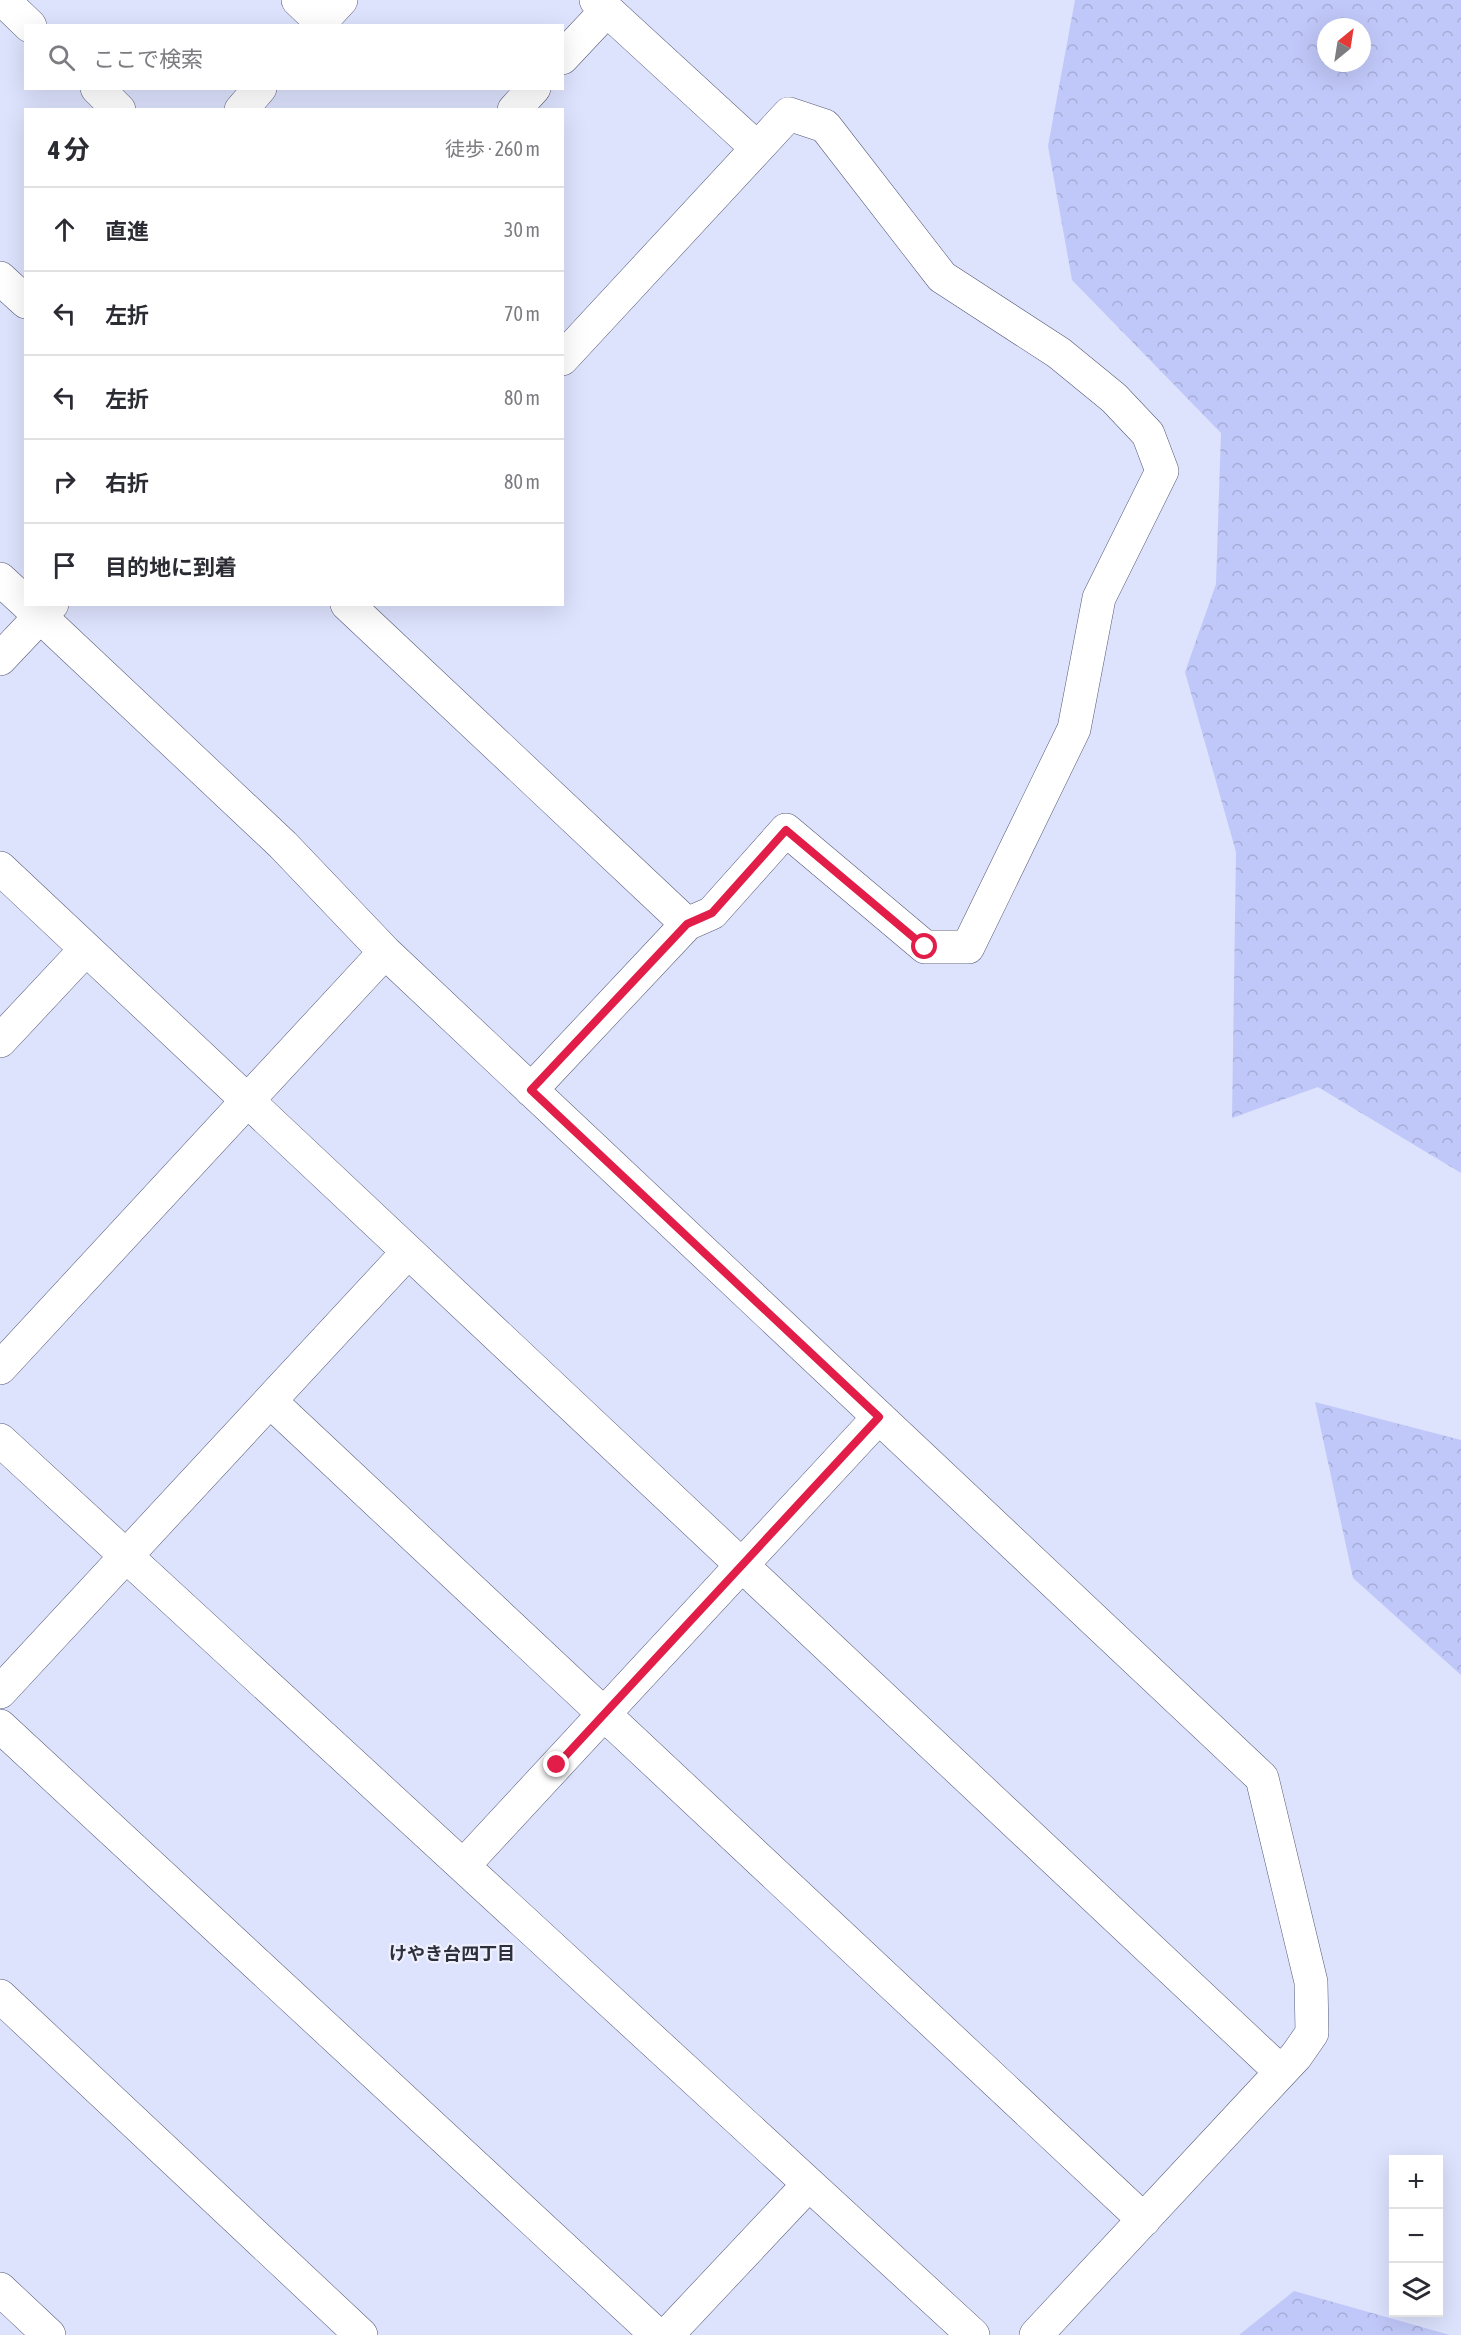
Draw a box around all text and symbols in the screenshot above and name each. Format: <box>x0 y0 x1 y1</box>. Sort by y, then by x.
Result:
north arrow <box>1317 18 1371 72</box>
search box <box>24 24 564 90</box>
icon: search <box>45 41 78 74</box>
text: ここで検索 <box>93 46 203 72</box>
text: 4 分 <box>48 135 90 165</box>
text: 徒歩 · 260 m <box>445 137 540 160</box>
icon: ahead <box>48 213 81 246</box>
text: 直進 <box>105 218 149 244</box>
text: 30 m <box>504 218 540 241</box>
icon: left <box>48 297 81 330</box>
text: 左折 <box>105 302 149 328</box>
text: 70 m <box>504 302 540 325</box>
icon: left <box>48 381 81 414</box>
text: 左折 <box>105 386 149 412</box>
text: 80 m <box>504 386 540 409</box>
icon: right <box>48 465 81 498</box>
text: 右折 <box>105 470 149 496</box>
text: 80 m <box>504 470 540 493</box>
icon: arrive <box>48 549 81 582</box>
text: 目的地に到着 <box>105 554 237 580</box>
route start <box>911 933 937 959</box>
route end <box>543 1751 569 1777</box>
district label: けやき台四丁目 <box>389 1943 515 1964</box>
map controls <box>1389 2155 1443 2317</box>
button: + <box>1389 2155 1443 2209</box>
button: − <box>1389 2209 1443 2263</box>
button: layers <box>1389 2263 1443 2317</box>

